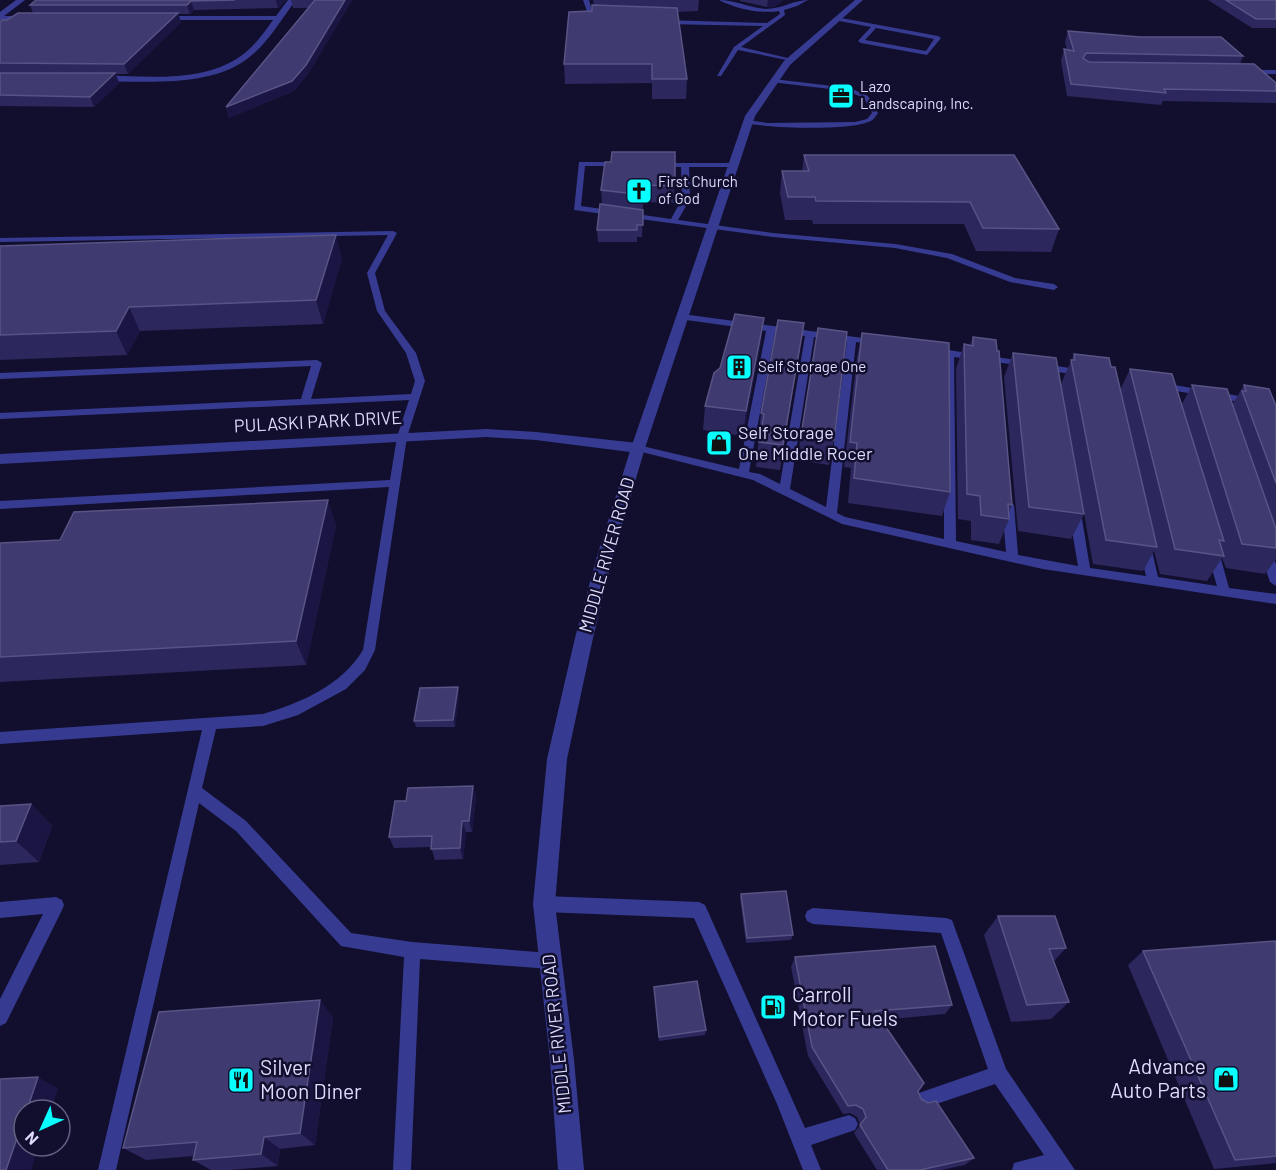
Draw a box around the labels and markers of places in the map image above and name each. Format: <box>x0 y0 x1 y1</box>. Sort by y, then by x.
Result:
place label: Lazo Landscaping, Inc. <box>860 77 974 112</box>
office icon: Lazo Landscaping, Inc. <box>826 81 856 111</box>
place label: First Church of God <box>658 172 738 207</box>
church icon: First Church of God <box>624 176 654 206</box>
building icon: Self Storage One <box>724 352 754 382</box>
place label: Self Storage One <box>758 357 866 375</box>
place label: Self Storage One Middle Rocer <box>738 421 873 464</box>
shop icon: Self Storage One Middle Rocer <box>704 428 734 458</box>
place label: Carroll Motor Fuels <box>792 981 898 1030</box>
fuel station icon: Carroll Motor Fuels <box>758 992 788 1022</box>
place label: Advance Auto Parts <box>1110 1053 1206 1102</box>
place label: Silver Moon Diner <box>260 1054 362 1103</box>
shop icon: Advance Auto Parts <box>1211 1064 1241 1094</box>
restaurant icon: Silver Moon Diner <box>226 1065 256 1095</box>

